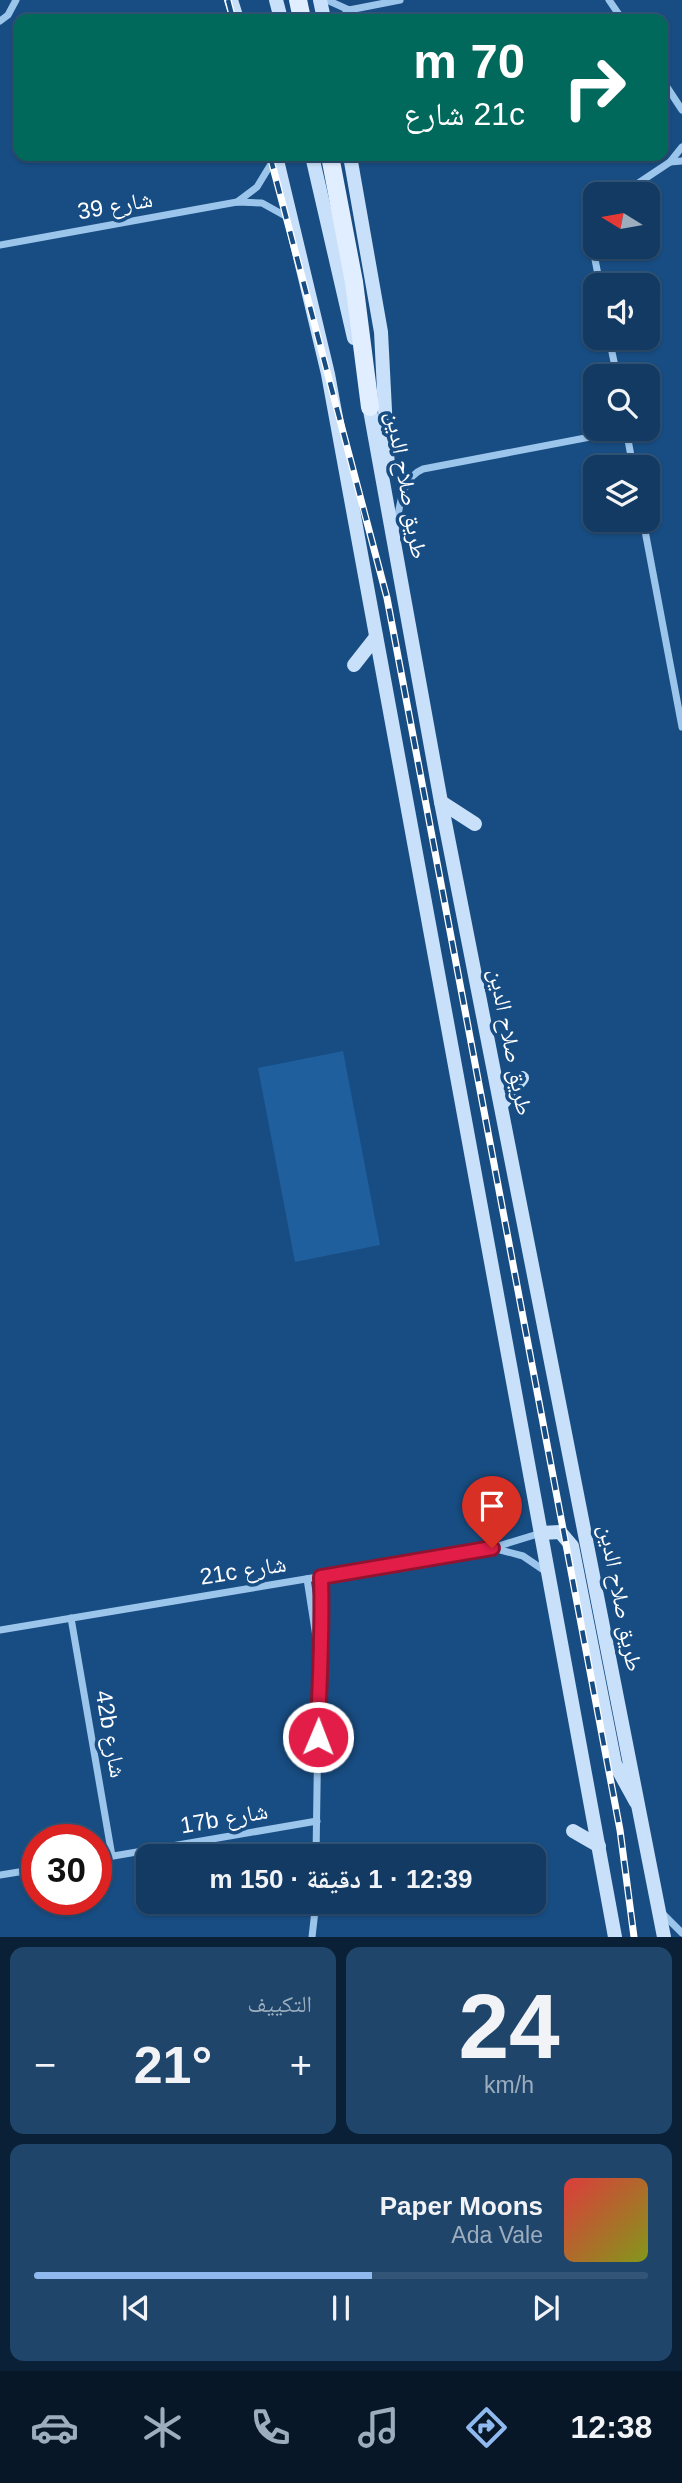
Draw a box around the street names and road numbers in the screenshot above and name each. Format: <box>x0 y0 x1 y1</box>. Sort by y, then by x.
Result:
street label: شارع 39 <box>75 186 155 226</box>
street label: طريق صلاح الدين <box>379 409 433 561</box>
street label: طريق صلاح الدين <box>482 966 538 1118</box>
street label: طريق صلاح الدين <box>592 1522 648 1674</box>
street label: 21c شارع <box>198 1550 288 1592</box>
street label: 42b شارع <box>89 1688 131 1780</box>
street label: 17b شارع <box>178 1798 270 1840</box>

